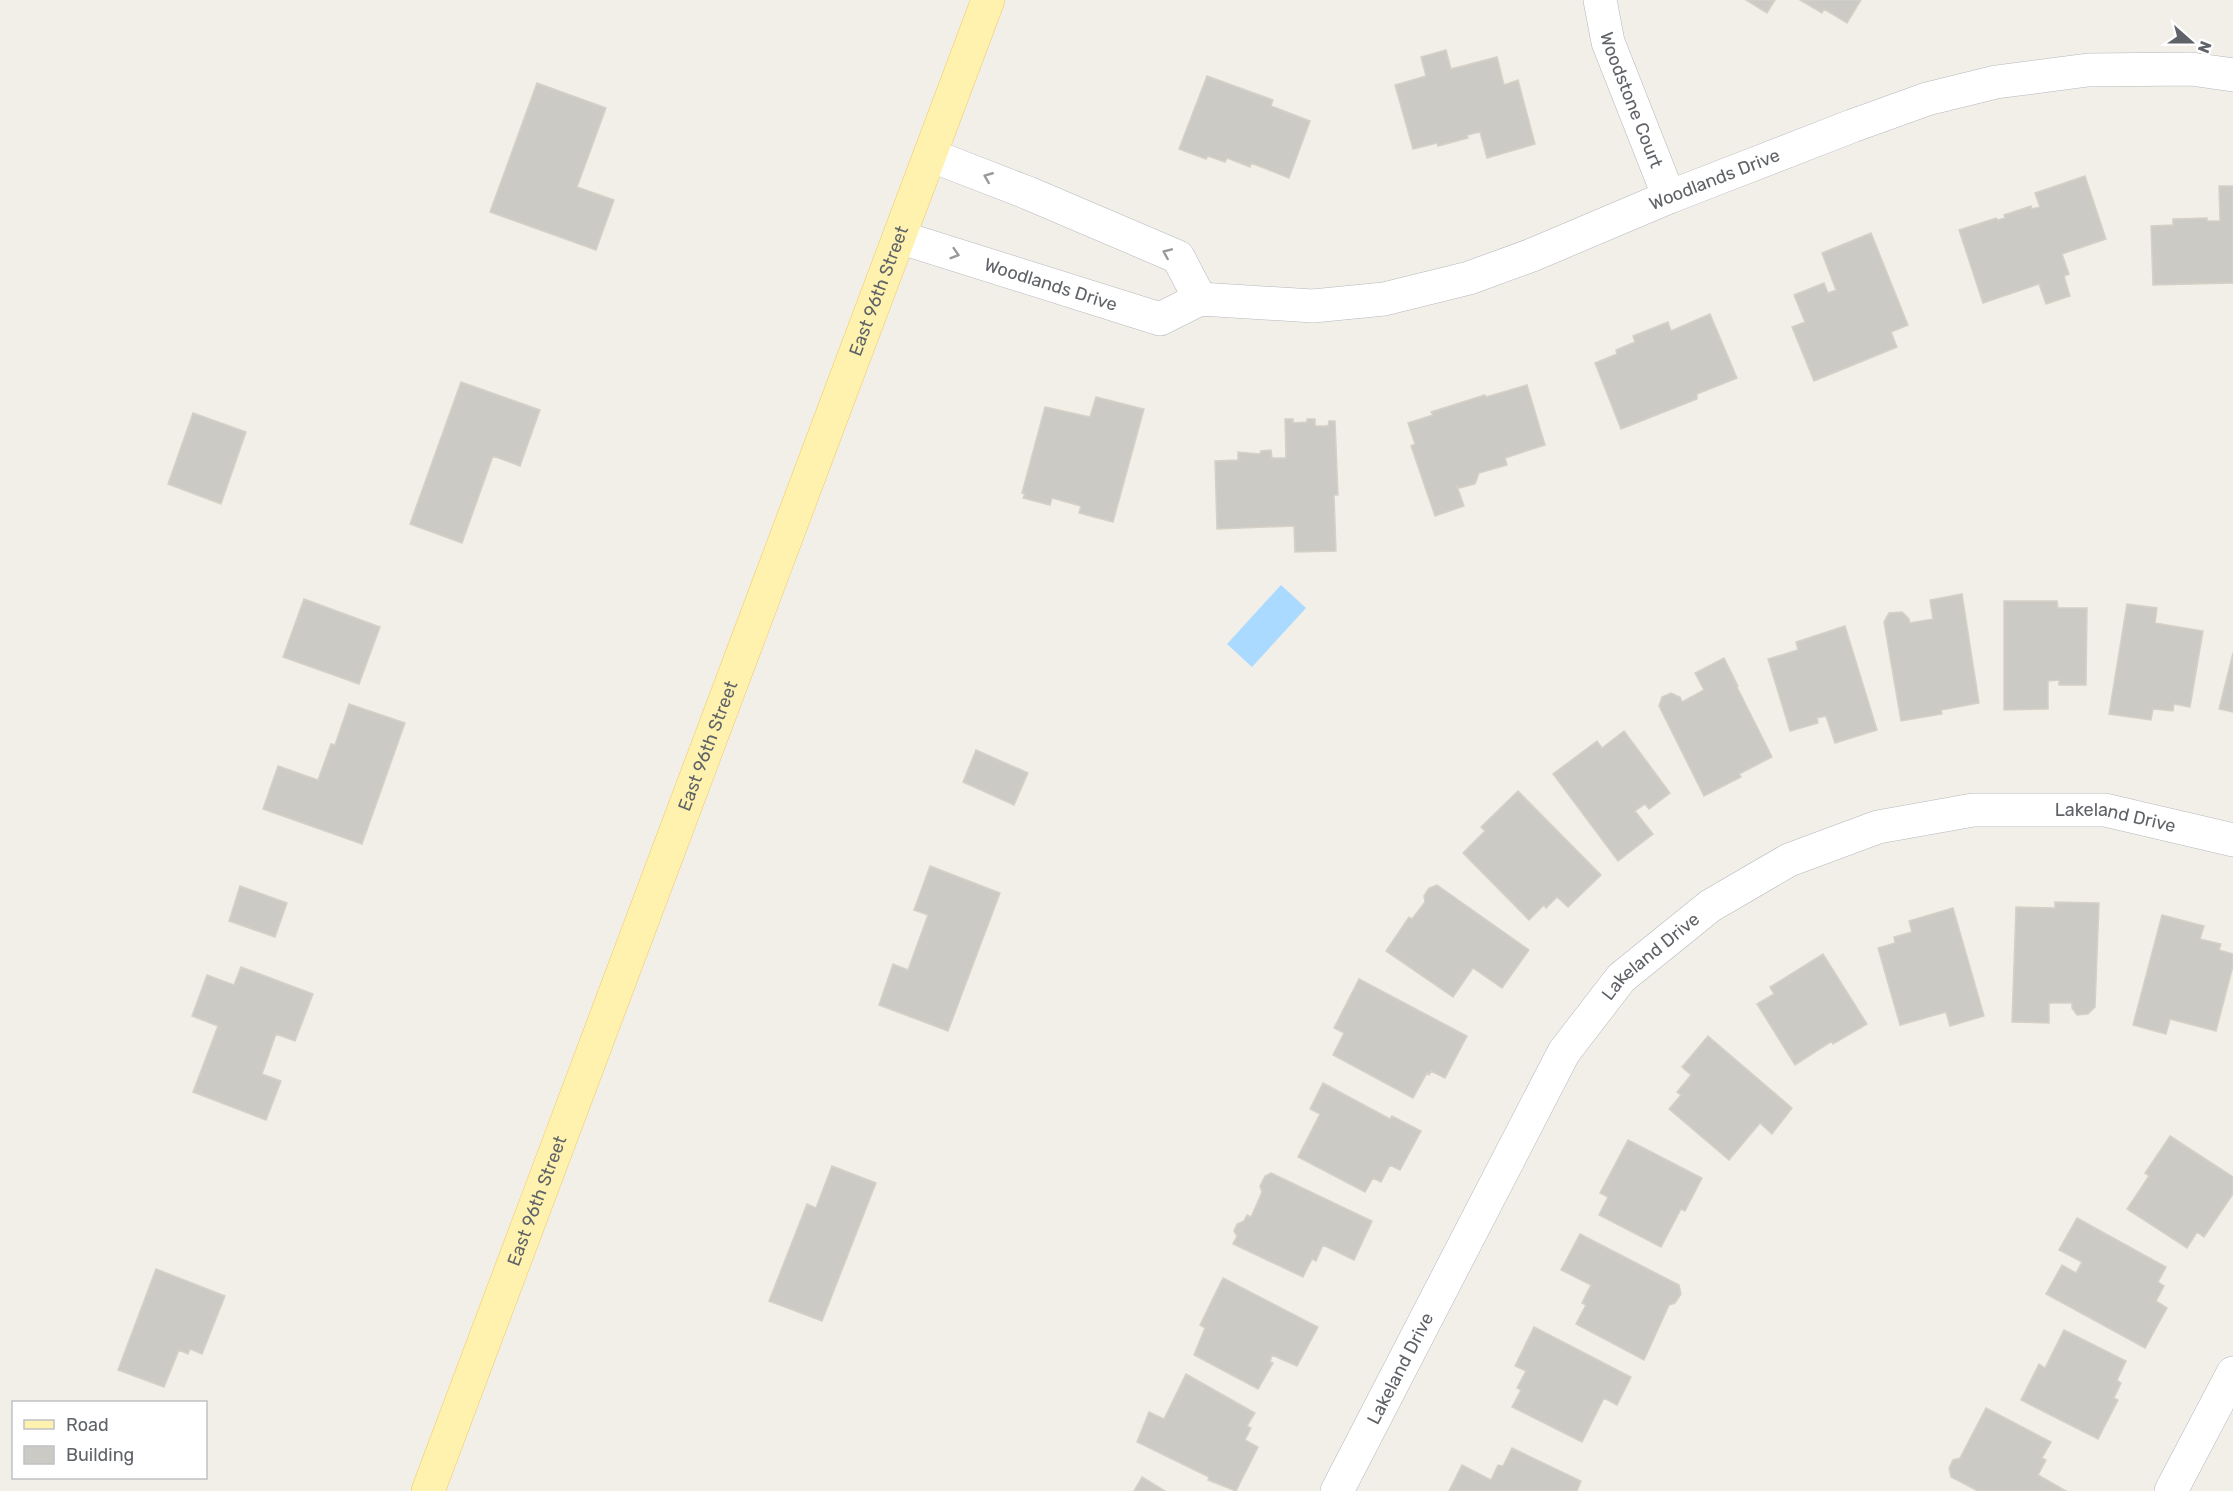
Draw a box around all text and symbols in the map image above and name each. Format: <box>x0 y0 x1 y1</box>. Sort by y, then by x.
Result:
north arrow <box>2161 12 2221 72</box>
street label: Woodstone Court <box>1595 30 1667 171</box>
text: N <box>2194 38 2215 56</box>
street label: Woodlands Drive <box>1646 144 1783 215</box>
one-way arrow <box>983 172 994 184</box>
street label: East 96th Street <box>844 223 913 359</box>
one-way arrow <box>949 247 960 260</box>
one-way arrow <box>1163 248 1174 260</box>
street label: Woodlands Drive <box>981 253 1120 316</box>
street label: East 96th Street <box>673 678 742 814</box>
street label: Lakeland Drive <box>2055 799 2178 837</box>
street label: Lakeland Drive <box>1597 908 1704 1005</box>
street label: East 96th Street <box>503 1133 571 1269</box>
street label: Lakeland Drive <box>1362 1309 1438 1428</box>
legend <box>12 1401 207 1479</box>
text: Road <box>66 1414 109 1436</box>
text: Building <box>66 1444 134 1466</box>

